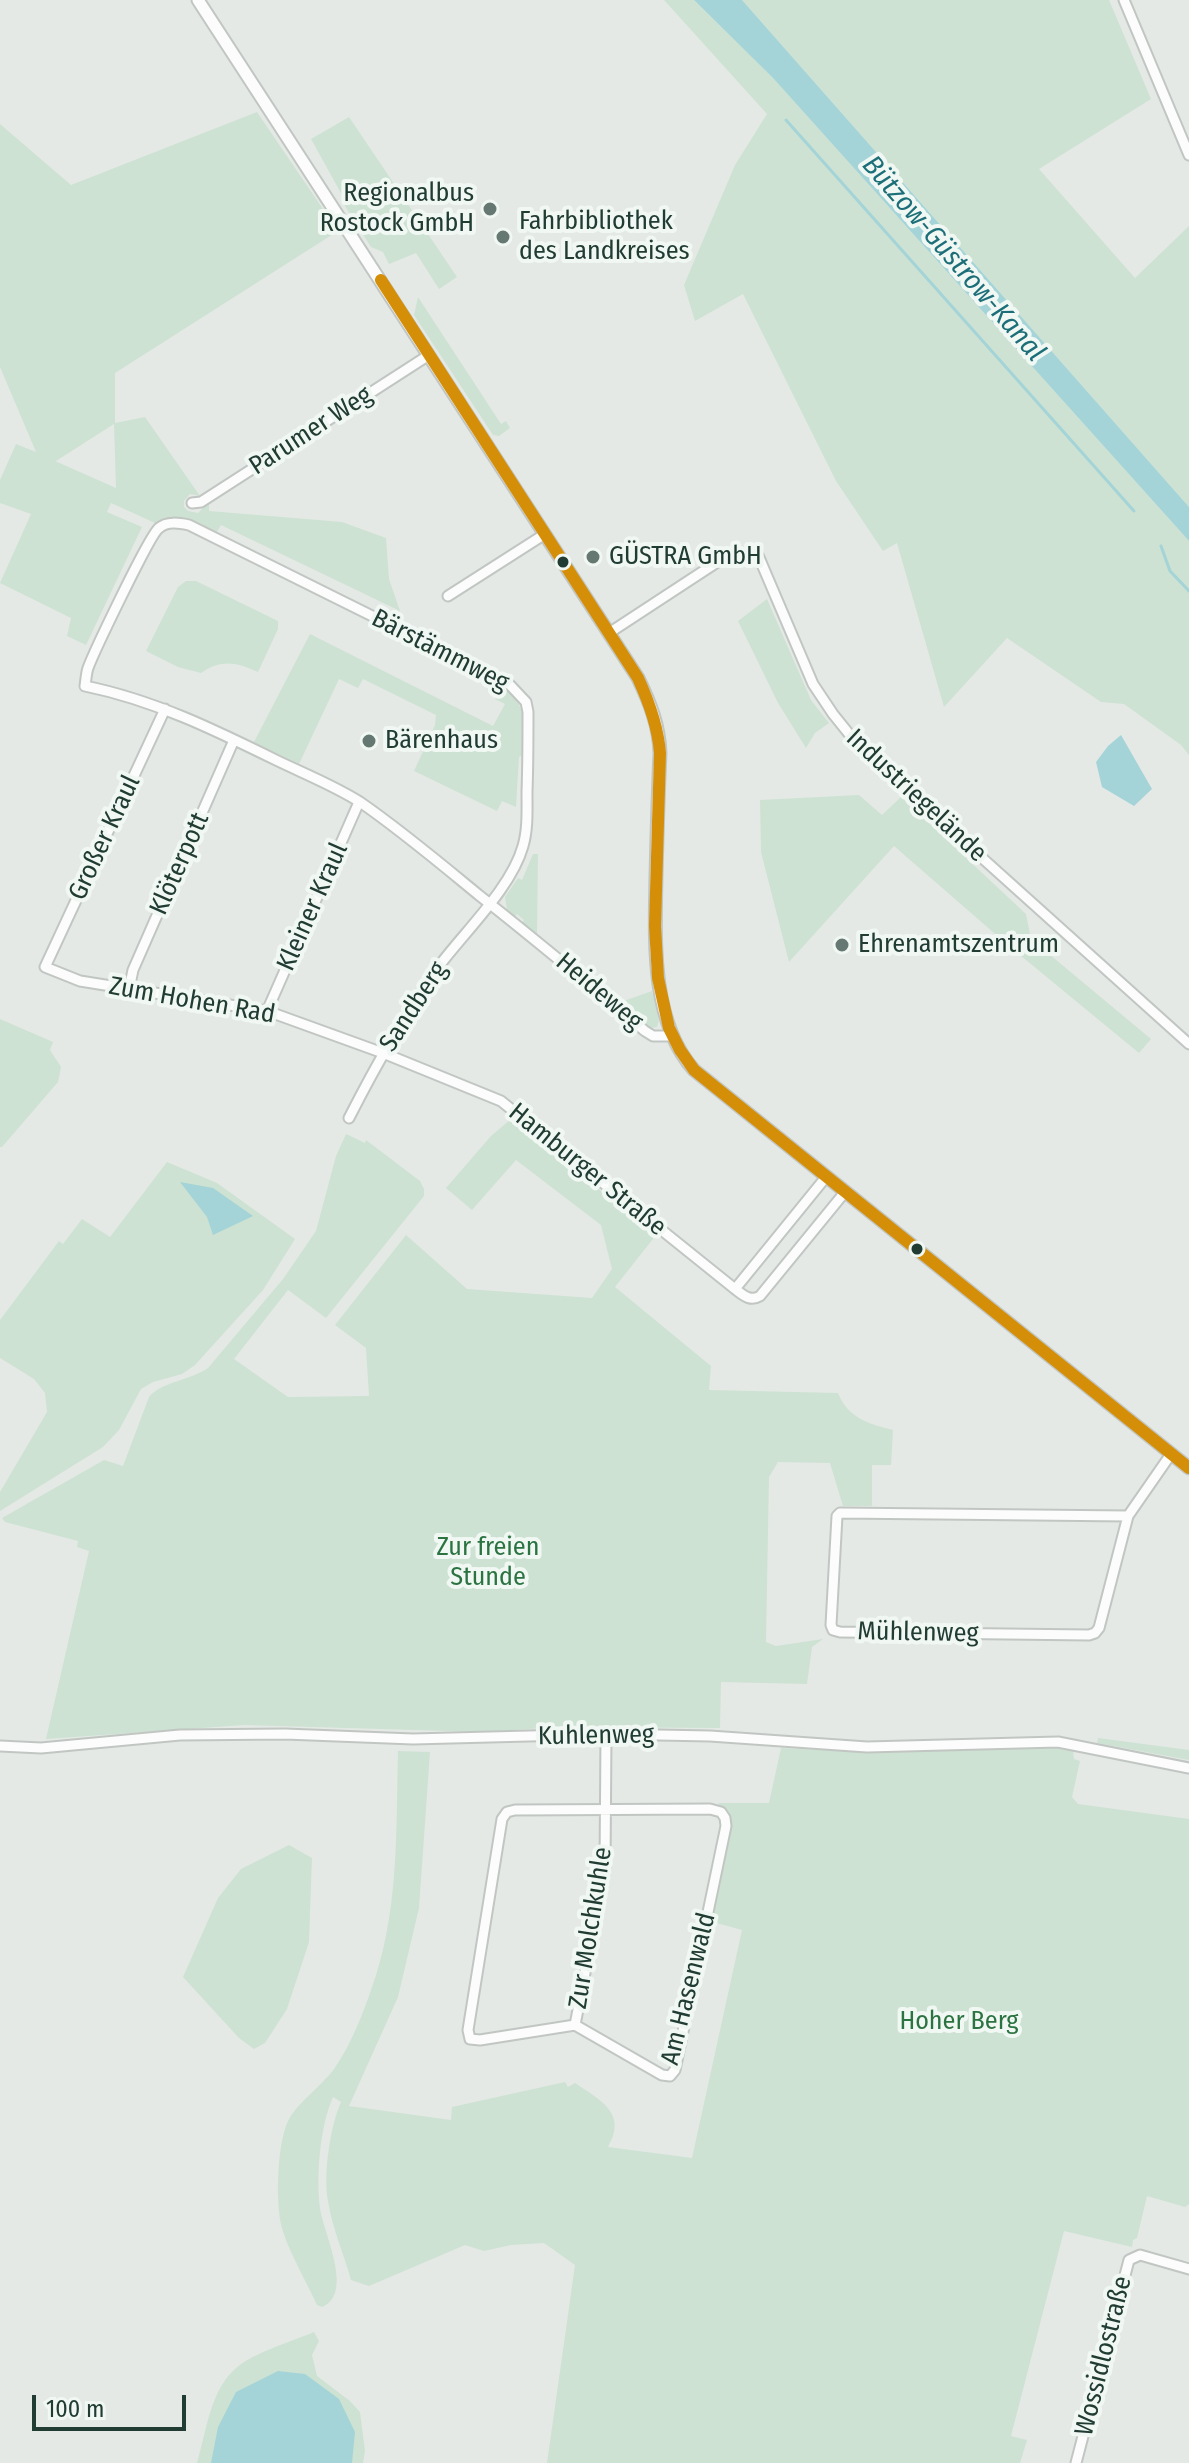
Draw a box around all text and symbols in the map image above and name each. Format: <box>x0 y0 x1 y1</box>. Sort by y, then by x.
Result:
water label: Bützow-Güstrow-Kanal <box>854 149 1052 369</box>
place label: Regionalbus Rostock GmbH <box>320 178 474 240</box>
marker: Regionalbus Rostock GmbH <box>481 200 499 218</box>
place label: Fahrbibliothek des Landkreises <box>519 206 690 268</box>
marker: Fahrbibliothek des Landkreises <box>494 228 512 246</box>
street label: Parumer Weg <box>244 380 378 482</box>
place label: GÜSTRA GmbH <box>609 541 762 573</box>
marker: GÜSTRA GmbH <box>584 548 602 566</box>
unlabelled marker <box>555 554 571 570</box>
street label: Bärstämmweg <box>366 603 514 699</box>
street label: Industriegelände <box>839 723 993 869</box>
place label: Bärenhaus <box>385 725 498 757</box>
marker: Bärenhaus <box>360 732 378 750</box>
street label: Großer Kraul <box>63 771 147 905</box>
street label: Klöterpott <box>144 808 216 920</box>
street label: Kleiner Kraul <box>271 838 355 976</box>
place label: Ehrenamtszentrum <box>858 929 1059 961</box>
marker: Ehrenamtszentrum <box>833 936 851 954</box>
street label: Heideweg <box>549 947 649 1037</box>
street label: Sandberg <box>373 956 455 1058</box>
street label: Zum Hohen Rad <box>107 971 277 1031</box>
street label: Hamburger Straße <box>502 1097 672 1243</box>
unlabelled marker <box>909 1241 925 1257</box>
park label: Zur freien Stunde <box>437 1532 539 1594</box>
street label: Mühlenweg <box>857 1616 979 1650</box>
street label: Kuhlenweg <box>538 1719 654 1753</box>
street label: Zur Molchkuhle <box>563 1845 619 2011</box>
street label: Am Hasenwald <box>655 1910 723 2068</box>
park label: Hoher Berg <box>899 2006 1019 2038</box>
street label: Wossidlostraße <box>1069 2273 1139 2439</box>
scale bar <box>36 2379 190 2429</box>
text: 100 m <box>46 2395 104 2423</box>

